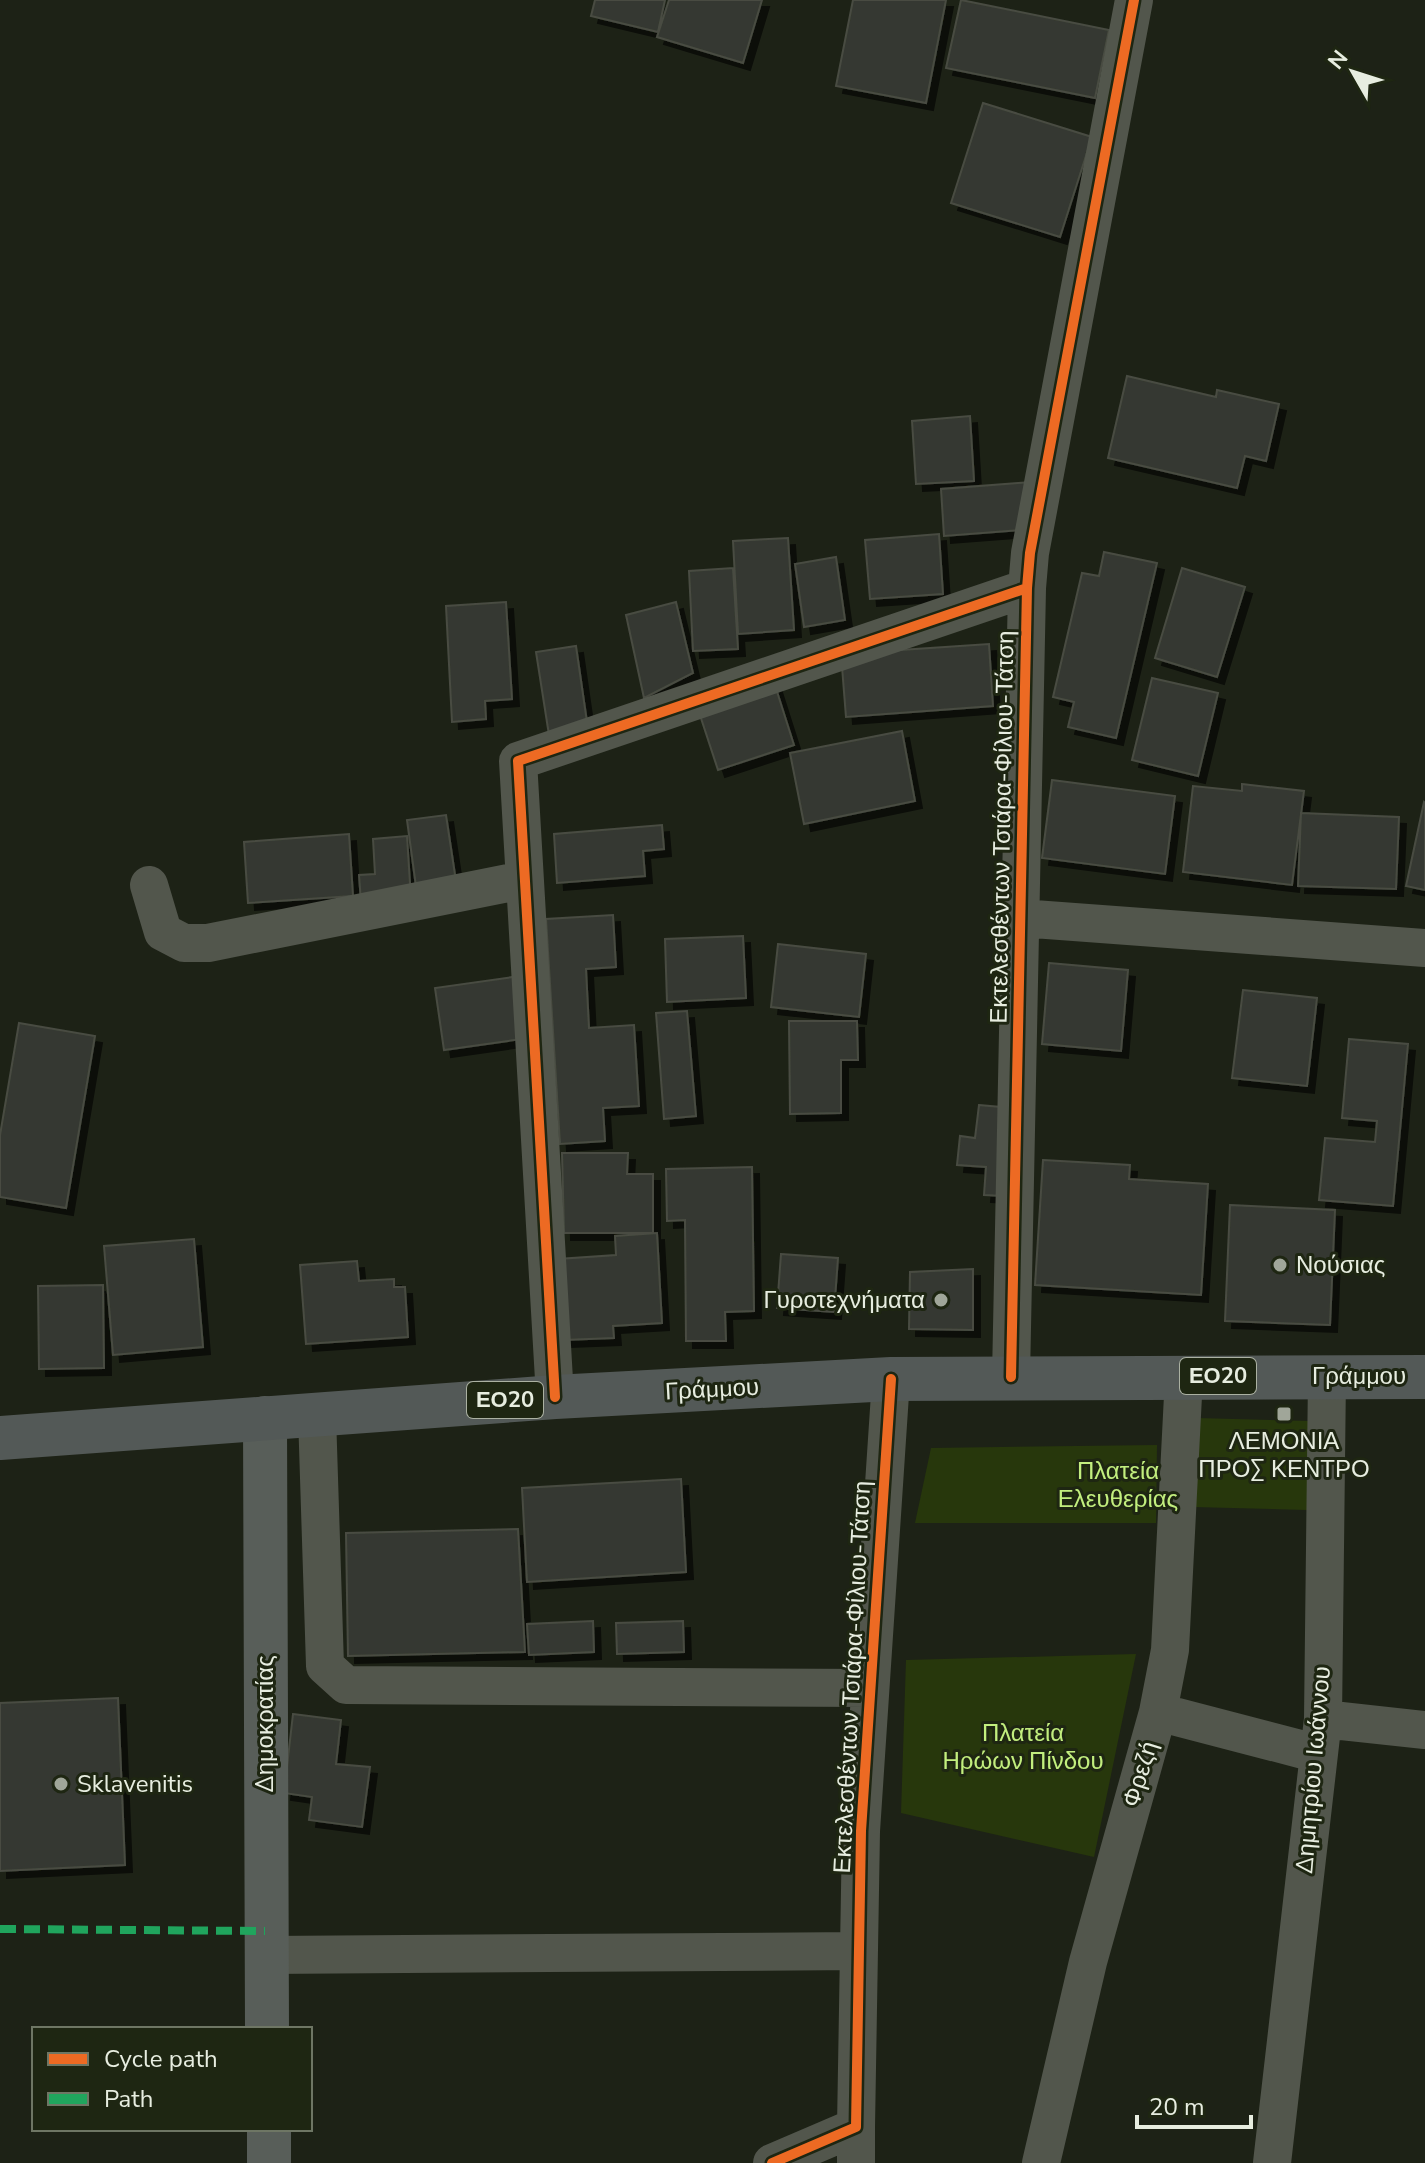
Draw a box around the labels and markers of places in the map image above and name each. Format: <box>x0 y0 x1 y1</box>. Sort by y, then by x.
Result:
place label: Νούσιας <box>1296 1249 1385 1281</box>
marker: Νούσιας <box>1271 1256 1289 1274</box>
place label: Γυροτεχνήματα <box>764 1284 925 1316</box>
marker: Γυροτεχνήματα <box>932 1291 950 1309</box>
marker: ΛΕΜΟΝΙΑ ΠΡΟΣ ΚΕΝΤΡΟ <box>1275 1405 1293 1423</box>
place label: ΛΕΜΟΝΙΑ ΠΡΟΣ ΚΕΝΤΡΟ <box>1198 1425 1370 1485</box>
place label: Sklavenitis <box>77 1768 193 1800</box>
marker: Sklavenitis <box>52 1775 70 1793</box>

